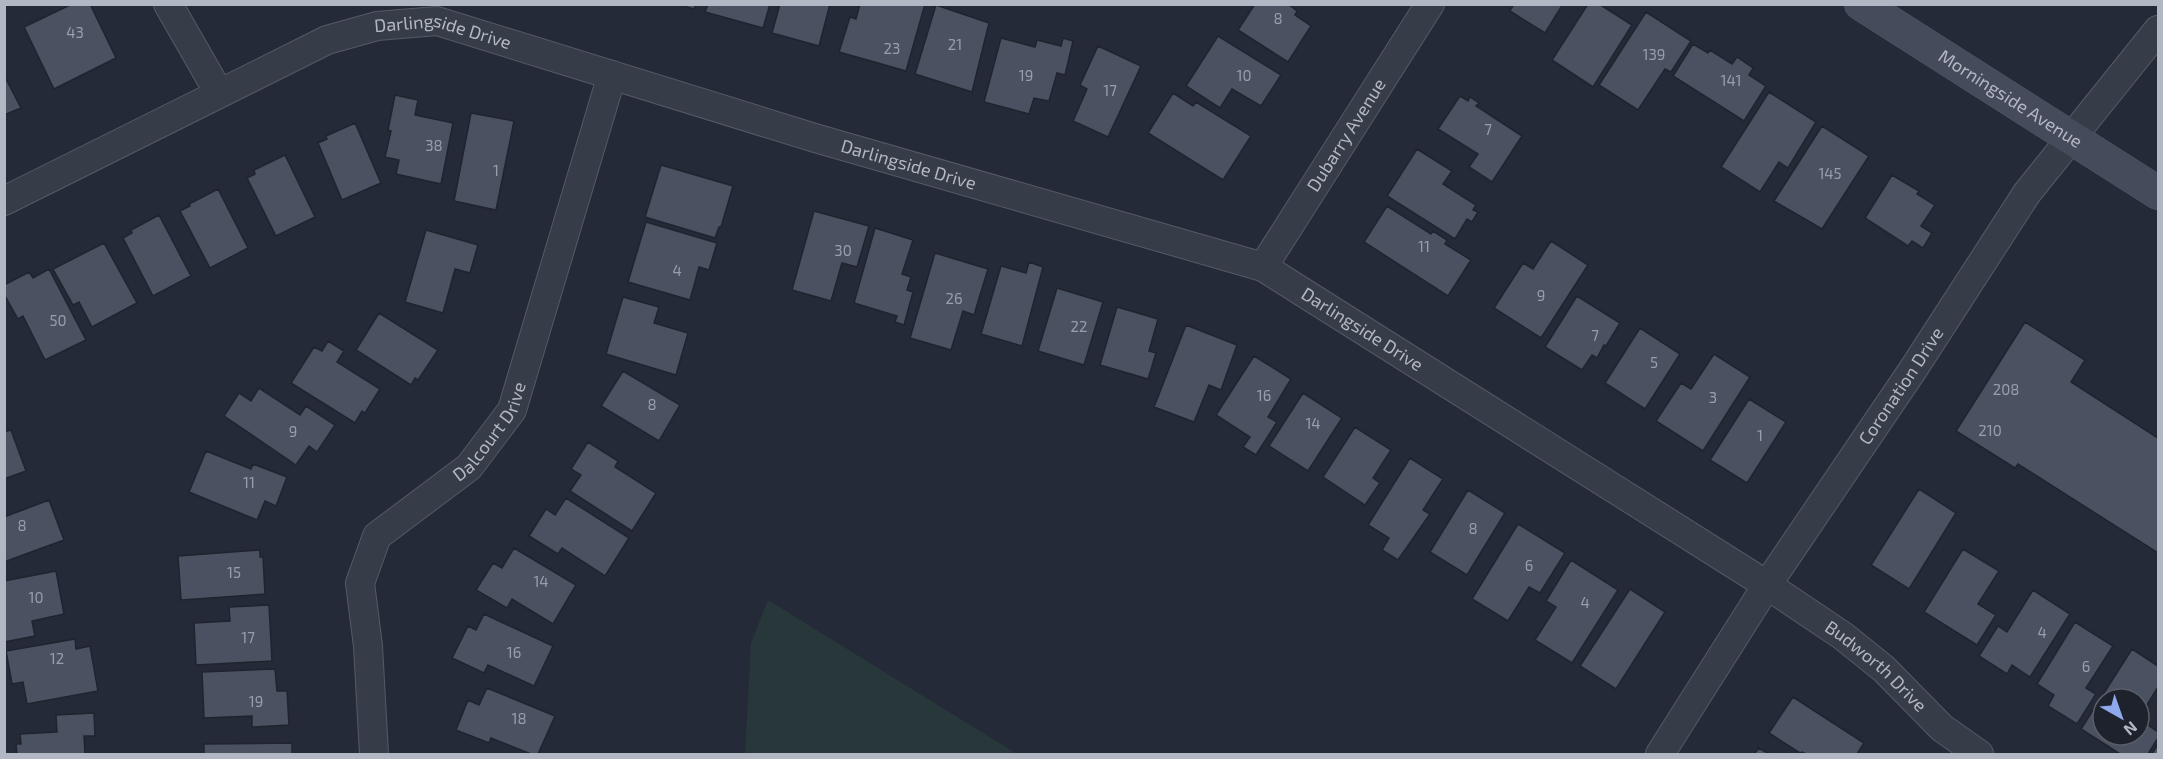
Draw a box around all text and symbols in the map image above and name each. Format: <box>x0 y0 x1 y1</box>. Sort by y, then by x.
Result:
street label: Darlingside Drive <box>373 8 514 53</box>
house number: 8 <box>1273 9 1283 27</box>
house number: 43 <box>66 23 84 41</box>
house number: 21 <box>948 35 962 53</box>
house number: 23 <box>884 39 900 57</box>
street label: Morningside Avenue <box>1935 44 2087 152</box>
house number: 139 <box>1643 45 1665 63</box>
house number: 19 <box>1019 66 1033 84</box>
house number: 10 <box>1236 66 1252 84</box>
house number: 141 <box>1720 71 1742 89</box>
street label: Dubarry Avenue <box>1302 74 1390 195</box>
house number: 17 <box>1103 81 1117 99</box>
house number: 7 <box>1484 120 1492 138</box>
street label: Darlingside Drive <box>839 134 979 194</box>
house number: 38 <box>425 136 443 154</box>
house number: 1 <box>493 161 499 179</box>
house number: 145 <box>1818 164 1842 182</box>
house number: 11 <box>1418 237 1430 255</box>
house number: 30 <box>834 241 852 259</box>
house number: 4 <box>672 261 682 279</box>
street label: Darlingside Drive <box>1298 282 1428 375</box>
house number: 9 <box>1537 286 1545 304</box>
house number: 26 <box>945 289 963 307</box>
house number: 50 <box>49 311 67 329</box>
house number: 22 <box>1071 317 1087 335</box>
street label: Coronation Drive <box>1853 323 1948 449</box>
house number: 7 <box>1591 326 1599 344</box>
house number: 5 <box>1650 353 1658 371</box>
street label: Dalcourt Drive <box>448 379 530 485</box>
house number: 208 <box>1993 380 2019 398</box>
house number: 16 <box>1257 386 1271 404</box>
house number: 3 <box>1709 388 1717 406</box>
house number: 8 <box>647 395 657 413</box>
house number: 14 <box>1305 414 1321 432</box>
house number: 210 <box>1978 421 2002 439</box>
house number: 9 <box>289 422 297 440</box>
house number: 1 <box>1757 426 1763 444</box>
house number: 11 <box>243 473 255 491</box>
house number: 8 <box>17 516 27 534</box>
house number: 8 <box>1468 519 1478 537</box>
house number: 6 <box>1525 556 1533 574</box>
house number: 15 <box>227 563 241 581</box>
house number: 14 <box>533 572 549 590</box>
house number: 10 <box>28 588 44 606</box>
house number: 4 <box>1580 593 1590 611</box>
street label: Budworth Drive <box>1821 615 1932 716</box>
house number: 4 <box>2037 623 2047 641</box>
house number: 17 <box>241 628 255 646</box>
house number: 16 <box>507 643 521 661</box>
house number: 12 <box>50 649 64 667</box>
house number: 6 <box>2082 657 2090 675</box>
north arrow <box>2091 687 2151 747</box>
house number: 19 <box>249 692 263 710</box>
house number: 18 <box>511 709 527 727</box>
text: N <box>2120 718 2141 740</box>

